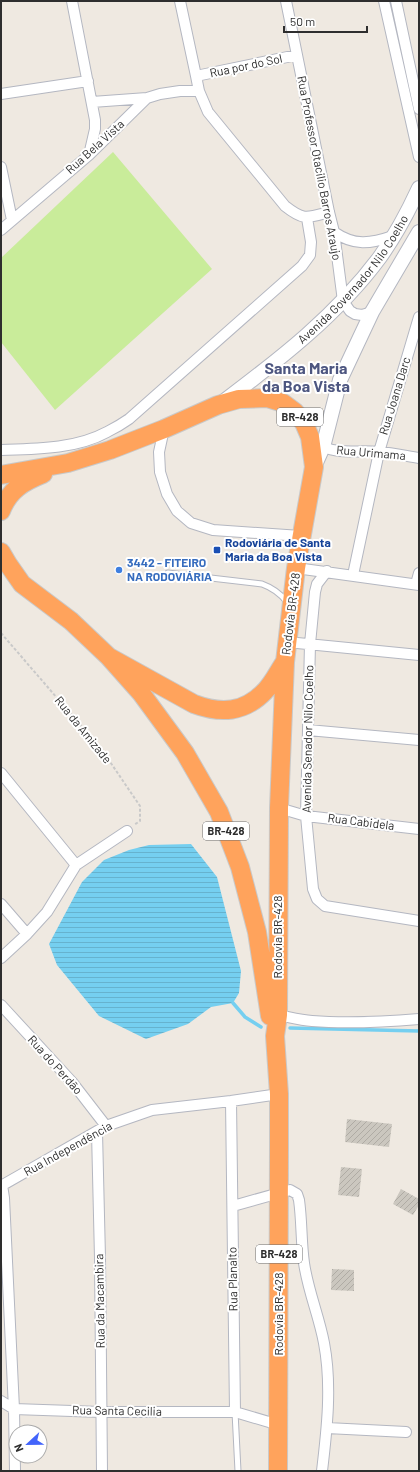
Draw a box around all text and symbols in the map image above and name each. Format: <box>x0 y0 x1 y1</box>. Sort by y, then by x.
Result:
scale bar <box>284 8 367 34</box>
text: 50 m <box>290 14 315 28</box>
street label: Rua por do Sol <box>208 50 283 80</box>
street label: Rua Professor Otacilio Barros Araujo <box>295 74 345 261</box>
street label: Rua Bela Vista <box>62 116 126 176</box>
street label: Avenida Governador Nilo Coelho <box>294 212 410 346</box>
street label: Rua Joana Darc <box>376 355 413 436</box>
district label: Santa Maria da Boa Vista <box>262 358 350 395</box>
road number: BR-428 <box>277 408 323 426</box>
street label: Rua Urimama <box>336 442 406 462</box>
place label: Rodoviária de Santa Maria da Boa Vista <box>225 535 331 563</box>
marker: Rodoviária de Santa Maria da Boa Vista <box>212 545 222 555</box>
place label: 3442 - FITEIRO NA RODOVIÁRIA <box>127 555 212 583</box>
marker: 3442 - FITEIRO NA RODOVIÁRIA <box>114 565 124 575</box>
street label: Rodovia BR-428 <box>278 572 302 656</box>
street label: Avenida Senador Nilo Coelho <box>299 665 315 813</box>
street label: Rua da Amizade <box>53 693 115 766</box>
street label: Rua Cabidela <box>327 810 395 832</box>
road number: BR-428 <box>203 822 249 840</box>
street label: Rodovia BR-428 <box>270 896 284 978</box>
street label: Rua do Perdão <box>26 1032 86 1097</box>
street label: Rua Independência <box>21 1118 114 1178</box>
road number: BR-428 <box>256 1245 302 1263</box>
street label: Rua Planalto <box>224 1247 240 1311</box>
street label: Rua da Macambira <box>91 1254 107 1348</box>
street label: Rodovia BR-428 <box>271 1273 285 1355</box>
street label: Rua Santa Cecilia <box>72 1402 162 1418</box>
north arrow <box>8 1424 48 1464</box>
text: N <box>11 1442 26 1454</box>

